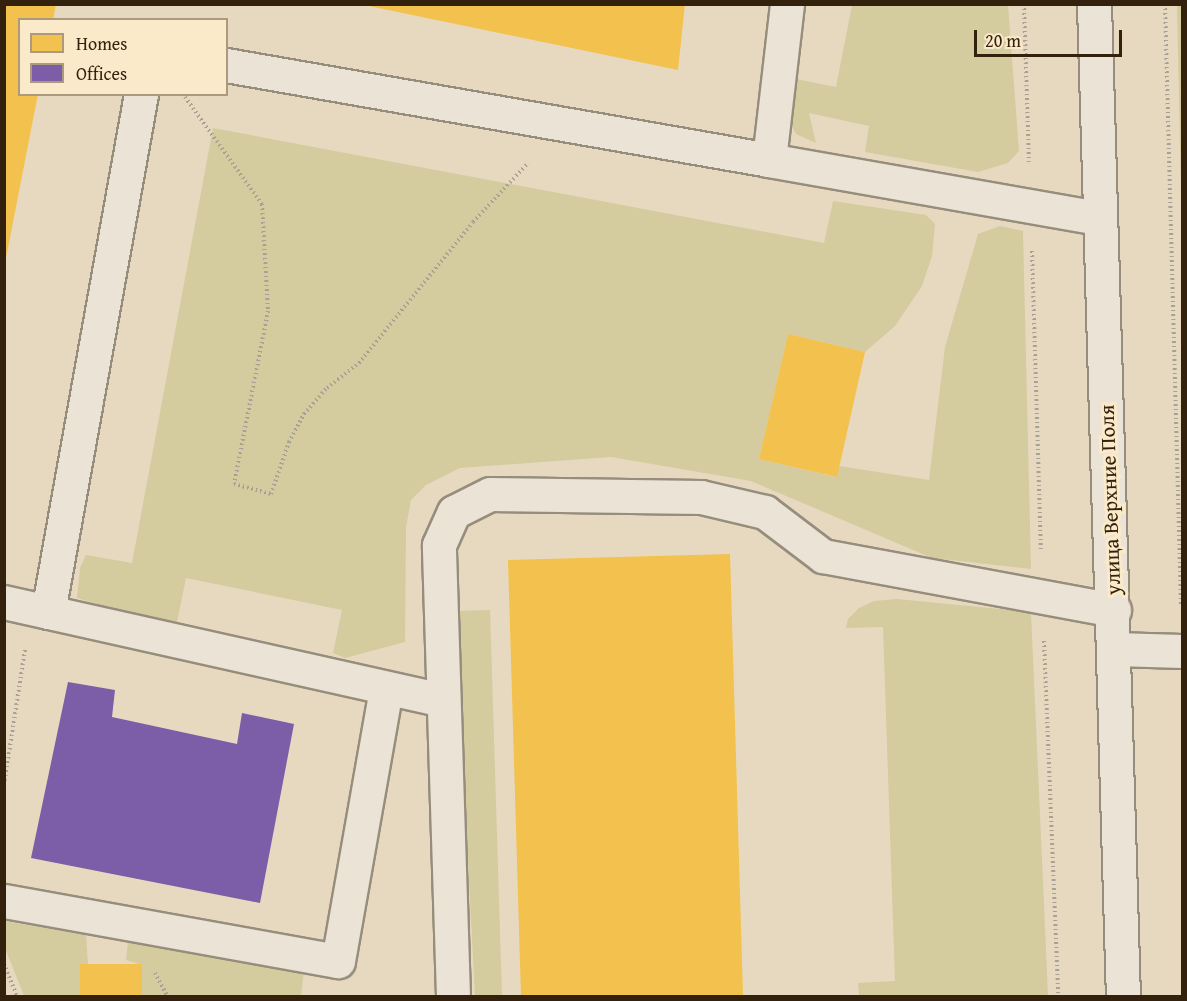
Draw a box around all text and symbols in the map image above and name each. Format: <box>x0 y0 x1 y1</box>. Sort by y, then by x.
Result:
legend <box>18 18 228 96</box>
scale bar <box>977 18 1126 56</box>
text: 20 m <box>985 27 1021 54</box>
text: Homes <box>76 30 127 57</box>
text: Offices <box>76 60 127 87</box>
street label: улица Верхние Поля <box>1094 404 1126 596</box>

